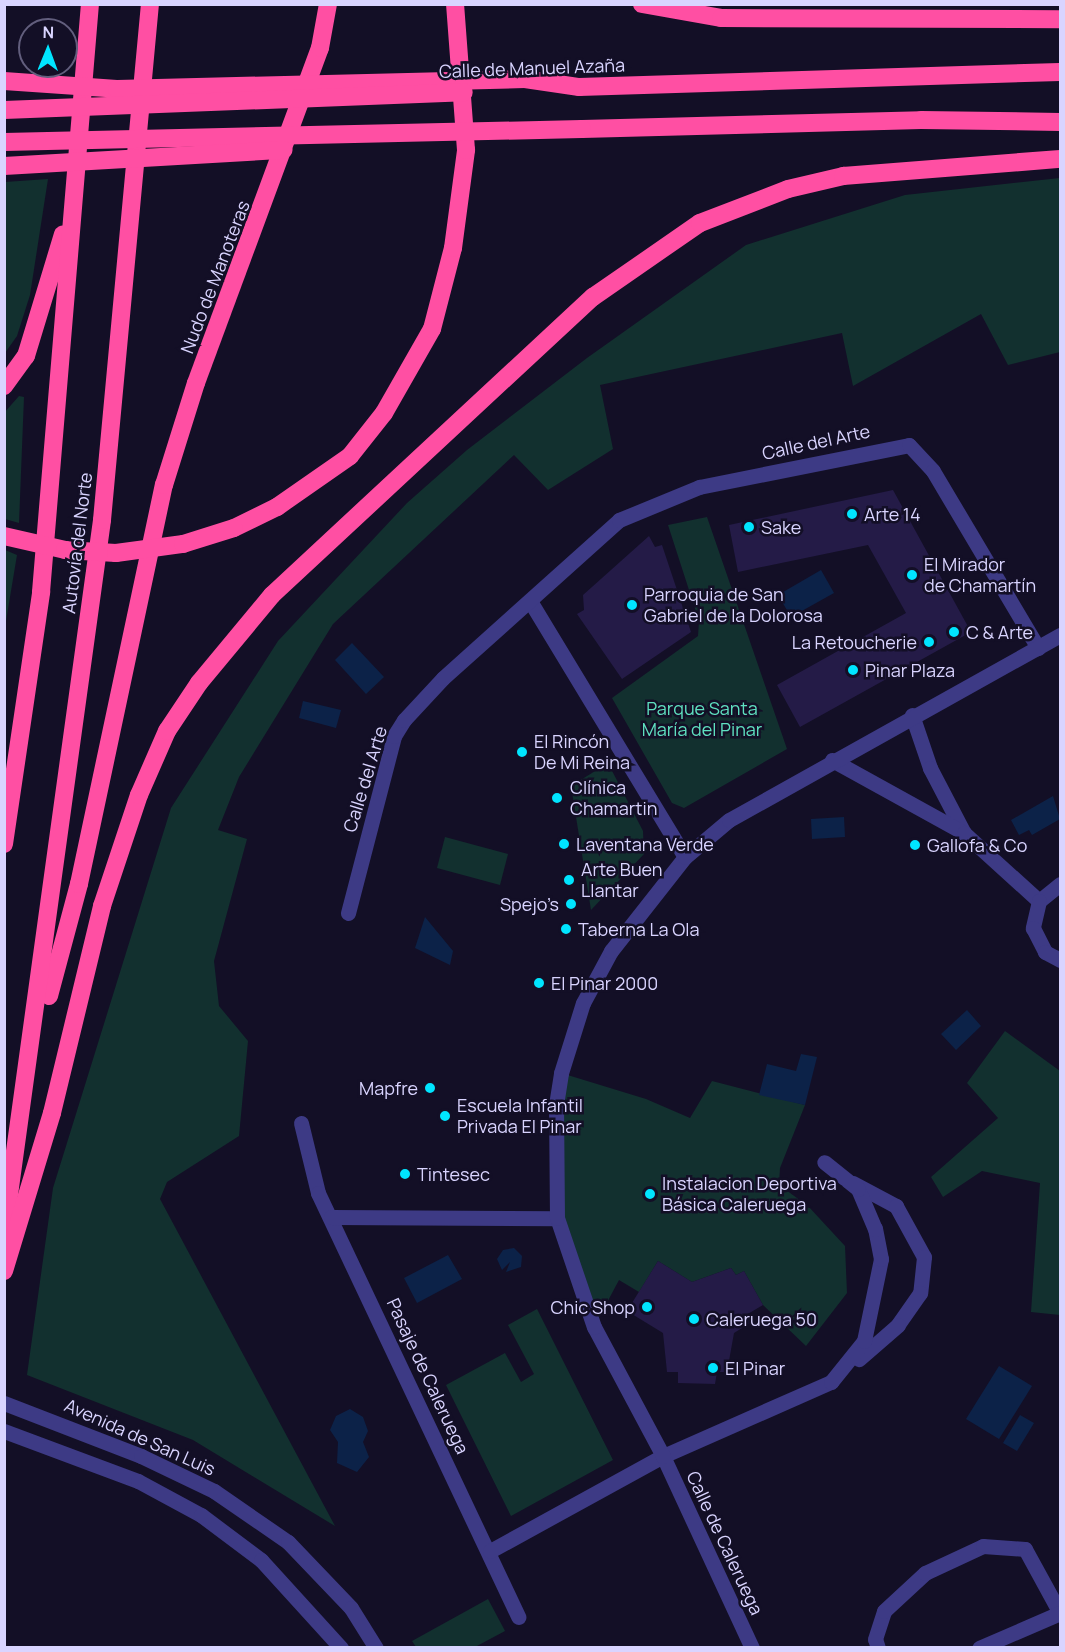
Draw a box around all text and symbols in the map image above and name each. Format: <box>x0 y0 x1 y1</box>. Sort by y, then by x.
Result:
north arrow <box>18 18 78 78</box>
text: N <box>42 21 54 43</box>
street label: Calle de Manuel Azaña <box>439 54 625 82</box>
street label: Nudo de Manoteras <box>176 197 254 357</box>
street label: Calle del Arte <box>760 420 872 464</box>
street label: Autovía del Norte <box>58 471 96 615</box>
place label: Arte 14 <box>864 503 920 525</box>
marker: Arte 14 <box>845 507 859 521</box>
place label: Sake <box>761 516 801 538</box>
marker: Sake <box>742 520 756 534</box>
place label: El Mirador de Chamartín <box>924 554 1036 596</box>
marker: El Mirador de Chamartín <box>905 568 919 582</box>
place label: Parroquia de San Gabriel de la Dolorosa <box>644 584 823 626</box>
marker: Parroquia de San Gabriel de la Dolorosa <box>625 598 639 612</box>
place label: C & Arte <box>966 621 1033 643</box>
marker: C & Arte <box>947 625 961 639</box>
place label: La Retoucherie <box>792 631 917 653</box>
marker: La Retoucherie <box>922 635 936 649</box>
place label: Pinar Plaza <box>865 659 955 681</box>
marker: Pinar Plaza <box>846 663 860 677</box>
park label: Parque Santa María del Pinar <box>642 698 762 740</box>
street label: Calle del Arte <box>339 723 391 835</box>
place label: El Rincón De Mi Reina <box>534 731 630 774</box>
marker: El Rincón De Mi Reina <box>515 745 529 759</box>
place label: Clínica Chamartin <box>570 777 657 820</box>
marker: Clínica Chamartin <box>548 789 566 807</box>
place label: Laventana Verde <box>576 833 714 855</box>
place label: Gallofa & Co <box>927 834 1027 856</box>
marker: Laventana Verde <box>557 837 571 851</box>
marker: Gallofa & Co <box>908 838 922 852</box>
place label: Arte Buen Llantar <box>581 859 663 902</box>
marker: Arte Buen Llantar <box>562 873 576 887</box>
place label: Spejo’s <box>500 893 559 915</box>
marker: Spejo’s <box>564 897 578 911</box>
place label: Taberna La Ola <box>578 918 699 940</box>
marker: Taberna La Ola <box>559 922 573 936</box>
place label: El Pinar 2000 <box>551 972 658 994</box>
marker: El Pinar 2000 <box>532 976 546 990</box>
place label: Mapfre <box>359 1077 418 1099</box>
marker: Mapfre <box>423 1081 437 1095</box>
place label: Escuela Infantil Privada El Pinar <box>457 1095 583 1138</box>
marker: Escuela Infantil Privada El Pinar <box>438 1109 452 1123</box>
place label: Tintesec <box>417 1163 490 1185</box>
marker: Tintesec <box>398 1167 412 1181</box>
place label: Instalacion Deportiva Básica Caleruega <box>662 1173 837 1216</box>
marker: Instalacion Deportiva Básica Caleruega <box>643 1187 657 1201</box>
street label: Pasaje de Caleruega <box>382 1295 474 1457</box>
place label: Chic Shop <box>551 1296 635 1318</box>
marker: Chic Shop <box>640 1300 654 1314</box>
place label: Caleruega 50 <box>706 1308 817 1330</box>
marker: Caleruega 50 <box>687 1312 701 1326</box>
place label: El Pinar <box>725 1357 785 1379</box>
marker: El Pinar <box>706 1361 720 1375</box>
street label: Avenida de San Luis <box>61 1394 219 1480</box>
street label: Calle de Caleruega <box>682 1468 768 1618</box>

